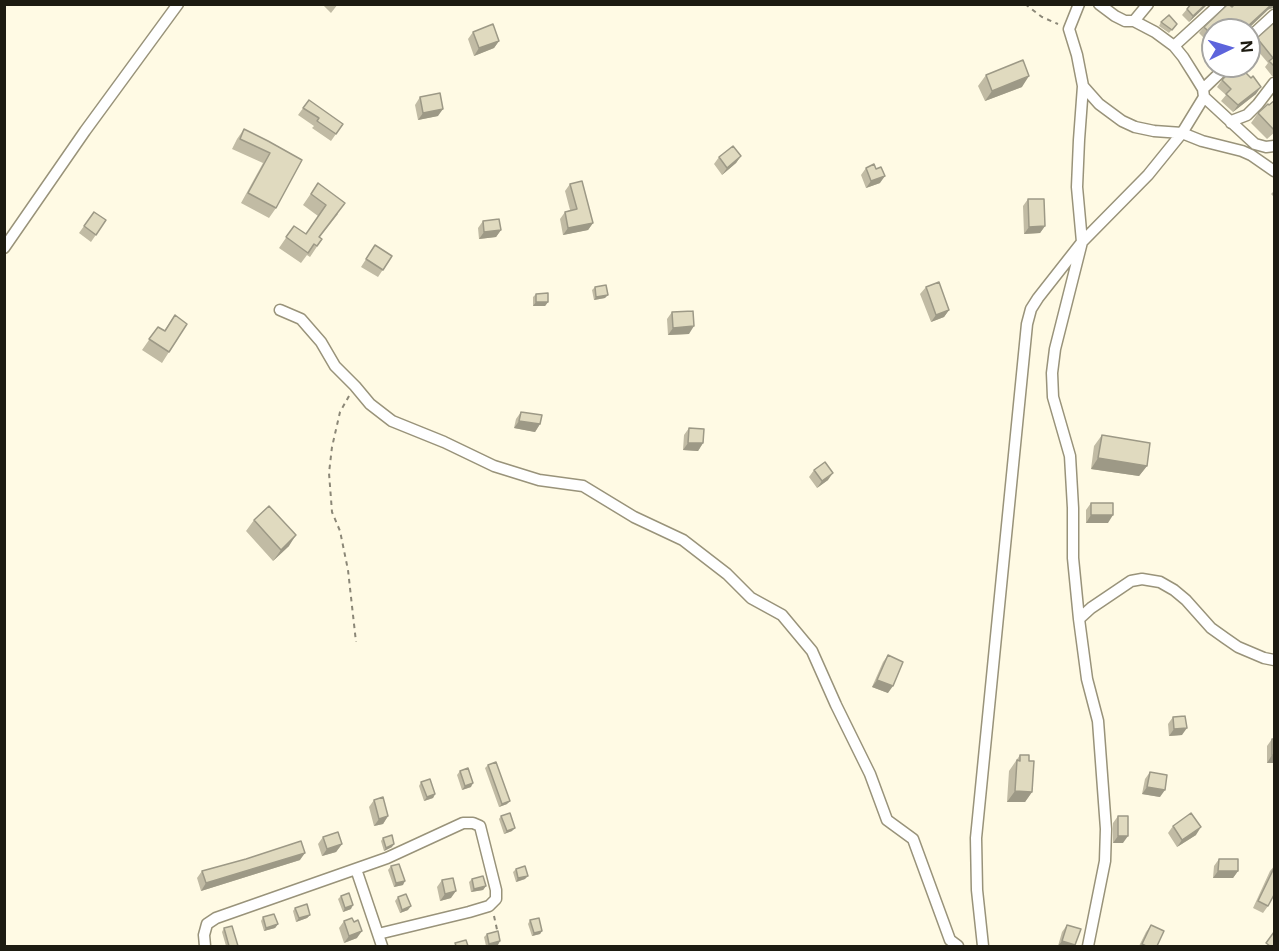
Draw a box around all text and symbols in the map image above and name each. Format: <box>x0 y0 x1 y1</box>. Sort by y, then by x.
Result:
north arrow <box>1201 18 1261 78</box>
text: N <box>1236 40 1257 54</box>

